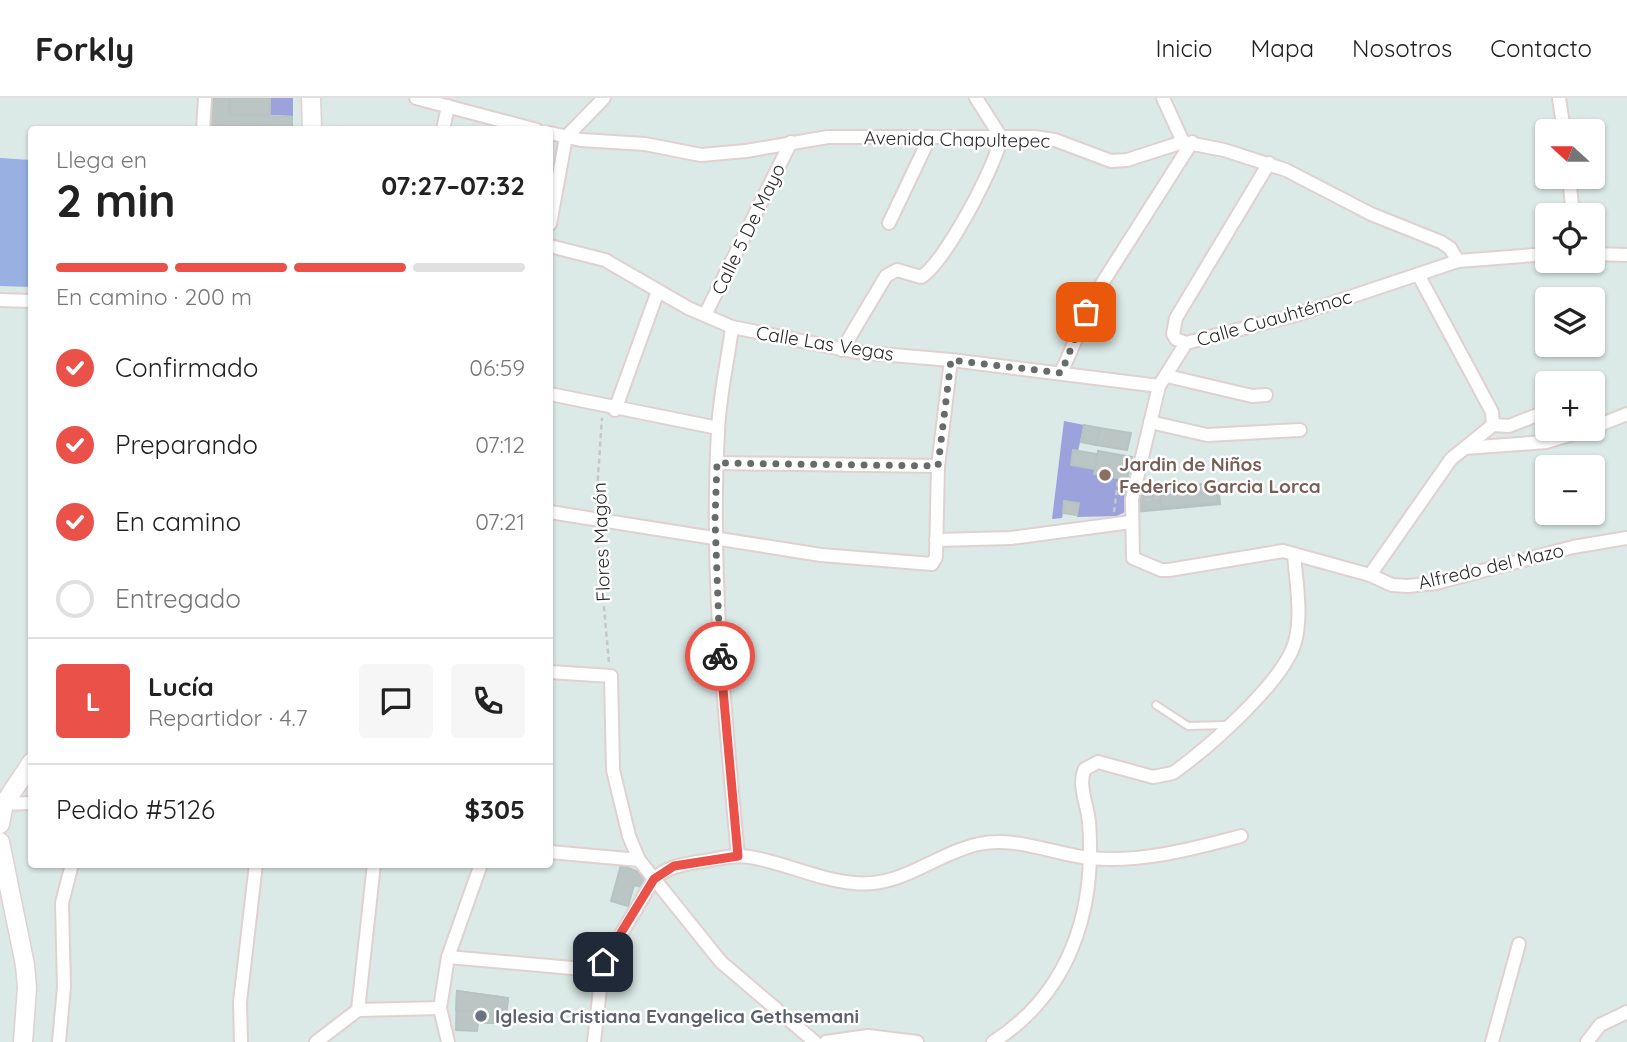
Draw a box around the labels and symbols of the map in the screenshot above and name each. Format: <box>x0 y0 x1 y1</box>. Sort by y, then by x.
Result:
north arrow <box>1535 119 1605 189</box>
street label: Avenida Chapultepec <box>864 125 1050 153</box>
street label: Calle 5 De Mayo <box>706 159 790 299</box>
pin <box>1056 282 1116 342</box>
street label: Calle Cuauhtémoc <box>1194 284 1354 352</box>
street label: Calle Las Vegas <box>754 320 896 366</box>
place label: Jardin de Niños Federico Garcia Lorca <box>1119 452 1321 498</box>
marker: Jardin de Niños Federico Garcia Lorca <box>1097 467 1113 483</box>
street label: Flores Magón <box>587 482 615 602</box>
street label: Alfredo del Mazo <box>1416 538 1566 594</box>
courier <box>685 621 755 691</box>
pin <box>573 932 633 992</box>
place label: Iglesia Cristiana Evangelica Gethsemani <box>495 1004 859 1028</box>
marker: Iglesia Cristiana Evangelica Gethsemani <box>473 1008 489 1024</box>

